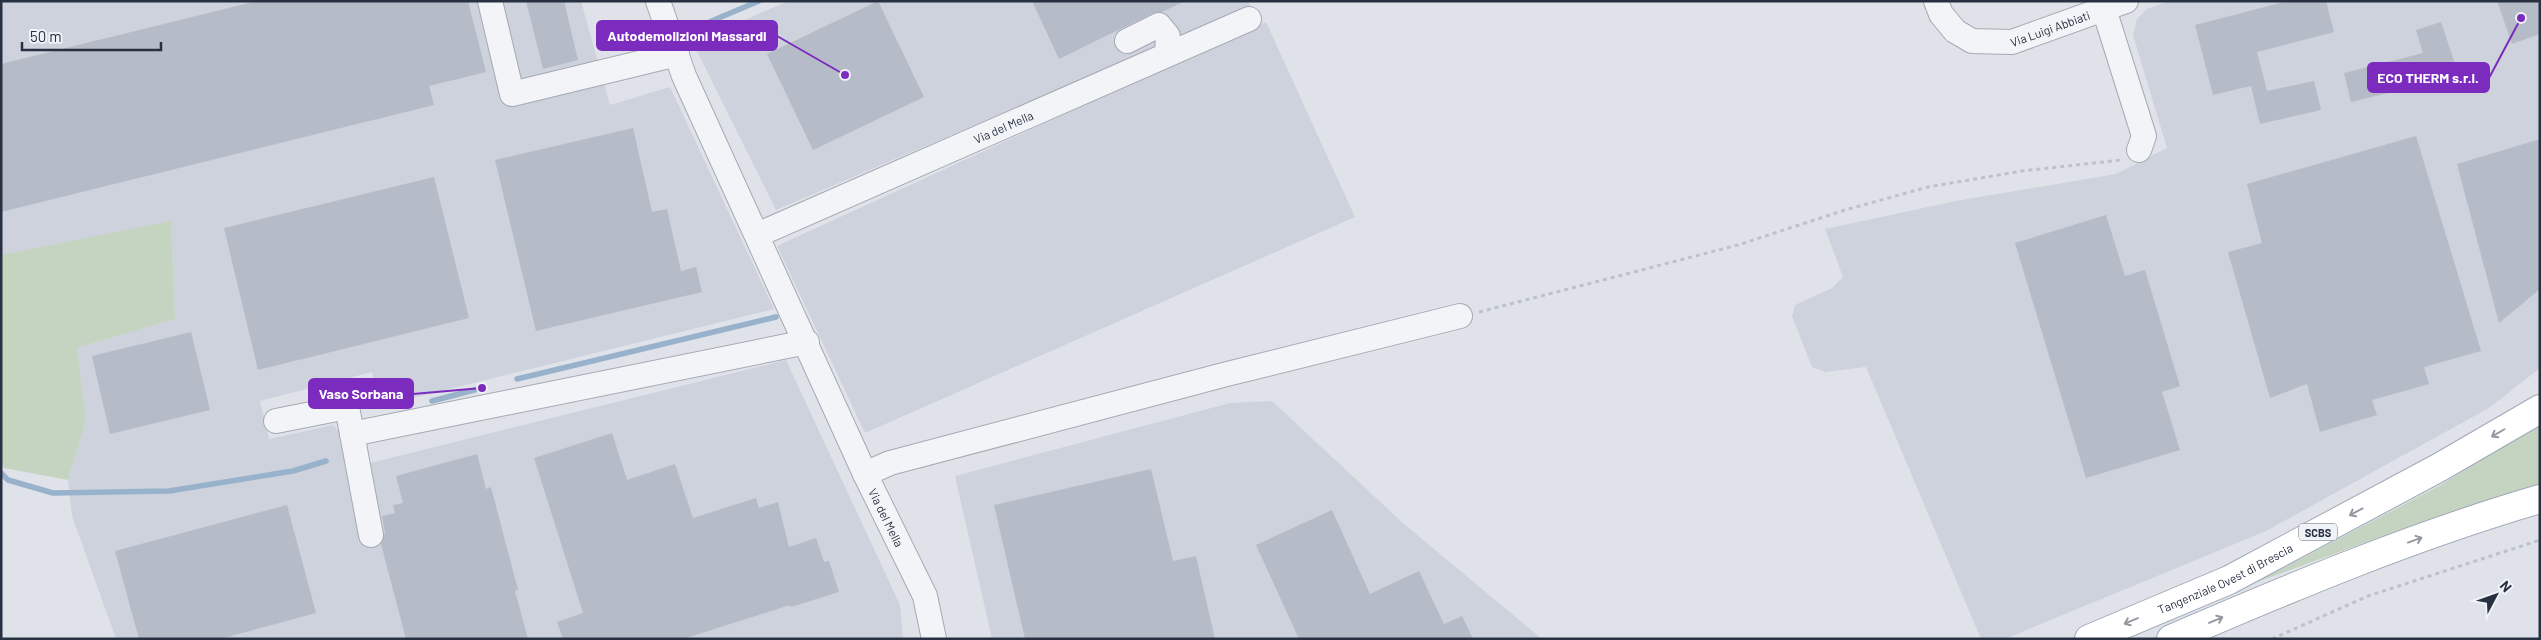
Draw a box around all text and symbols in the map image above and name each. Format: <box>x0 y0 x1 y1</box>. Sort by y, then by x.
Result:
street label: Via Luigi Abbiati <box>2008 8 2092 49</box>
scale bar <box>22 20 161 52</box>
callout: Autodemolizioni Massardi <box>597 21 777 50</box>
text: 50 m <box>30 27 62 45</box>
text: Autodemolizioni Massardi <box>607 27 767 44</box>
callout: ECO THERM s.r.l. <box>2368 63 2489 92</box>
text: ECO THERM s.r.l. <box>2377 69 2479 86</box>
street label: Via del Mella <box>971 108 1035 146</box>
callout: Vaso Sorbana <box>309 379 413 408</box>
text: Vaso Sorbana <box>319 385 403 402</box>
one-way arrow <box>2491 429 2505 439</box>
street label: Via del Mella <box>866 486 907 549</box>
one-way arrow <box>2348 507 2363 517</box>
road number: SCBS <box>2299 524 2337 540</box>
one-way arrow <box>2407 535 2422 544</box>
street label: Tangenziale Ovest di Brescia <box>2155 540 2295 616</box>
north arrow <box>2471 570 2521 620</box>
text: N <box>2497 577 2516 595</box>
one-way arrow <box>2208 614 2223 624</box>
one-way arrow <box>2124 617 2139 626</box>

